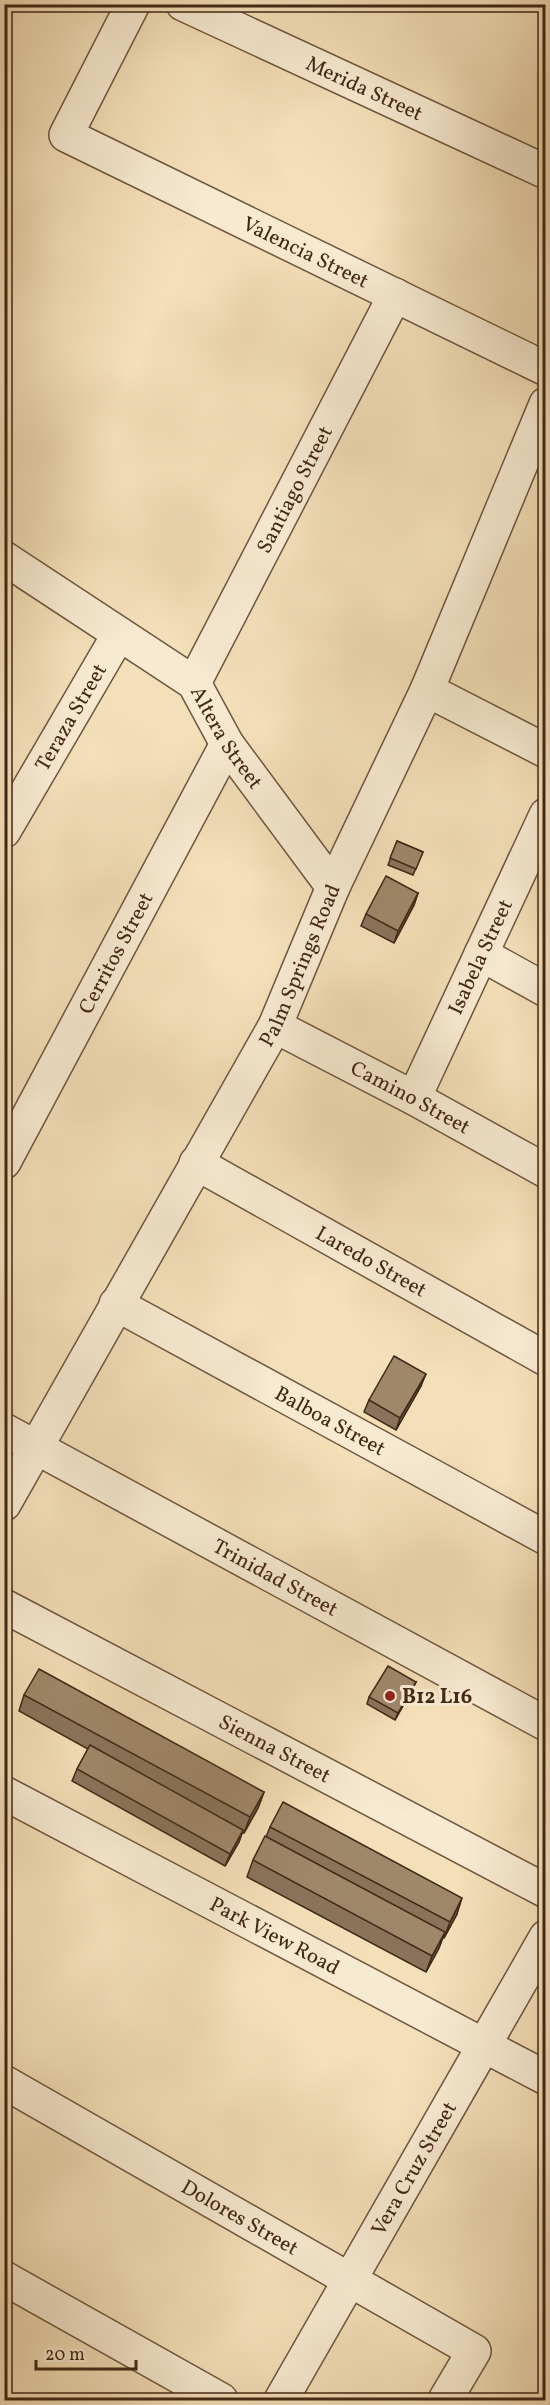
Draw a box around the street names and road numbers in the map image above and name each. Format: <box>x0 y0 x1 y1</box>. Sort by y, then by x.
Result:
street label: Merida Street <box>301 50 427 129</box>
street label: Valencia Street <box>237 210 373 296</box>
street label: Santiago Street <box>251 421 341 559</box>
street label: Teraza Street <box>29 658 115 777</box>
street label: Altera Street <box>182 681 269 796</box>
street label: Palm Springs Road <box>253 880 349 1053</box>
street label: Cerritos Street <box>72 888 161 1020</box>
street label: Isabela Street <box>442 895 521 1020</box>
street label: Camino Street <box>345 1054 475 1142</box>
street label: Laredo Street <box>310 1220 432 1305</box>
street label: Balboa Street <box>269 1380 390 1464</box>
street label: Trinidad Street <box>207 1533 343 1625</box>
street label: Sienna Street <box>213 1708 335 1791</box>
street label: Park View Road <box>204 1891 344 1983</box>
street label: Vera Cruz Street <box>365 2097 465 2241</box>
street label: Dolores Street <box>175 2173 303 2263</box>

